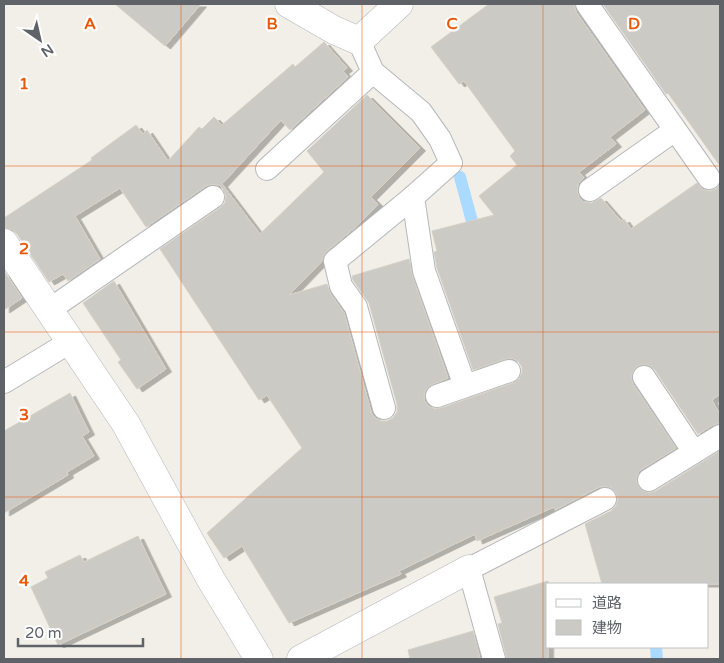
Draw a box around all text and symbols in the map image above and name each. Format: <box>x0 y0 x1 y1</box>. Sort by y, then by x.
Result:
text: A <box>84 14 96 34</box>
text: B <box>266 14 278 34</box>
text: C <box>446 14 458 34</box>
text: D <box>628 14 640 34</box>
north arrow <box>15 15 65 65</box>
text: N <box>38 40 56 61</box>
text: 1 <box>19 74 29 94</box>
text: 2 <box>19 239 29 259</box>
text: 3 <box>19 405 29 425</box>
text: 4 <box>19 571 29 591</box>
legend <box>546 583 709 648</box>
text: 道路 <box>592 594 622 612</box>
scale bar <box>18 616 142 648</box>
text: 建物 <box>592 619 622 637</box>
text: 20 m <box>25 624 62 642</box>

